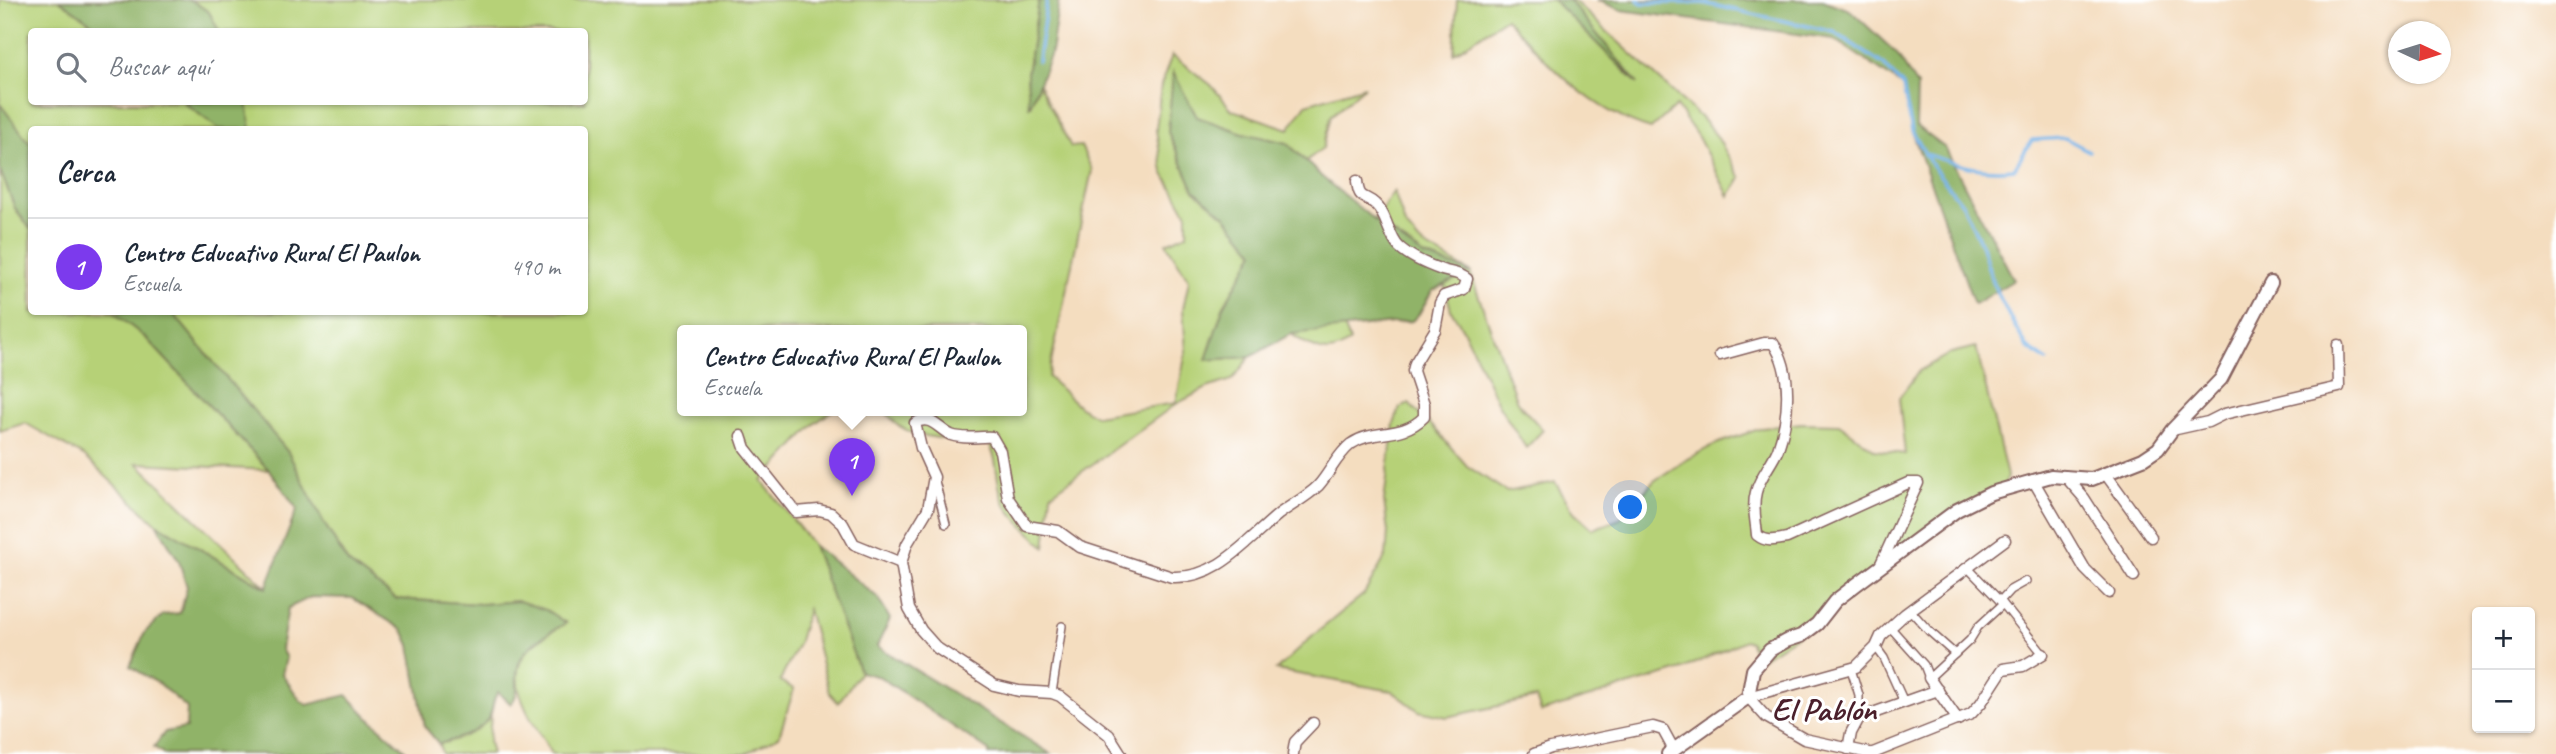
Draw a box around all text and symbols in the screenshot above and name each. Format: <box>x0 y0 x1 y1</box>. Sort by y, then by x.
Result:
north arrow <box>2388 21 2451 84</box>
search box <box>28 28 588 105</box>
icon: search <box>52 48 90 86</box>
text: Buscar aquí <box>108 50 210 83</box>
text: Cerca <box>56 153 114 191</box>
text: Centro Educativo Rural El Paulon <box>123 236 420 269</box>
text: 1 <box>74 253 84 282</box>
text: 490 m <box>511 253 560 282</box>
text: Escuela <box>123 269 180 298</box>
popup <box>677 325 1027 416</box>
text: Centro Educativo Rural El Paulon <box>704 340 1000 373</box>
text: Escuela <box>704 373 761 402</box>
pin: 1 <box>829 438 875 496</box>
your location <box>1613 490 1647 524</box>
map controls <box>2472 607 2535 733</box>
button: + <box>2472 607 2535 670</box>
button: − <box>2472 670 2535 733</box>
district label: El Pablón <box>1772 689 1878 730</box>

